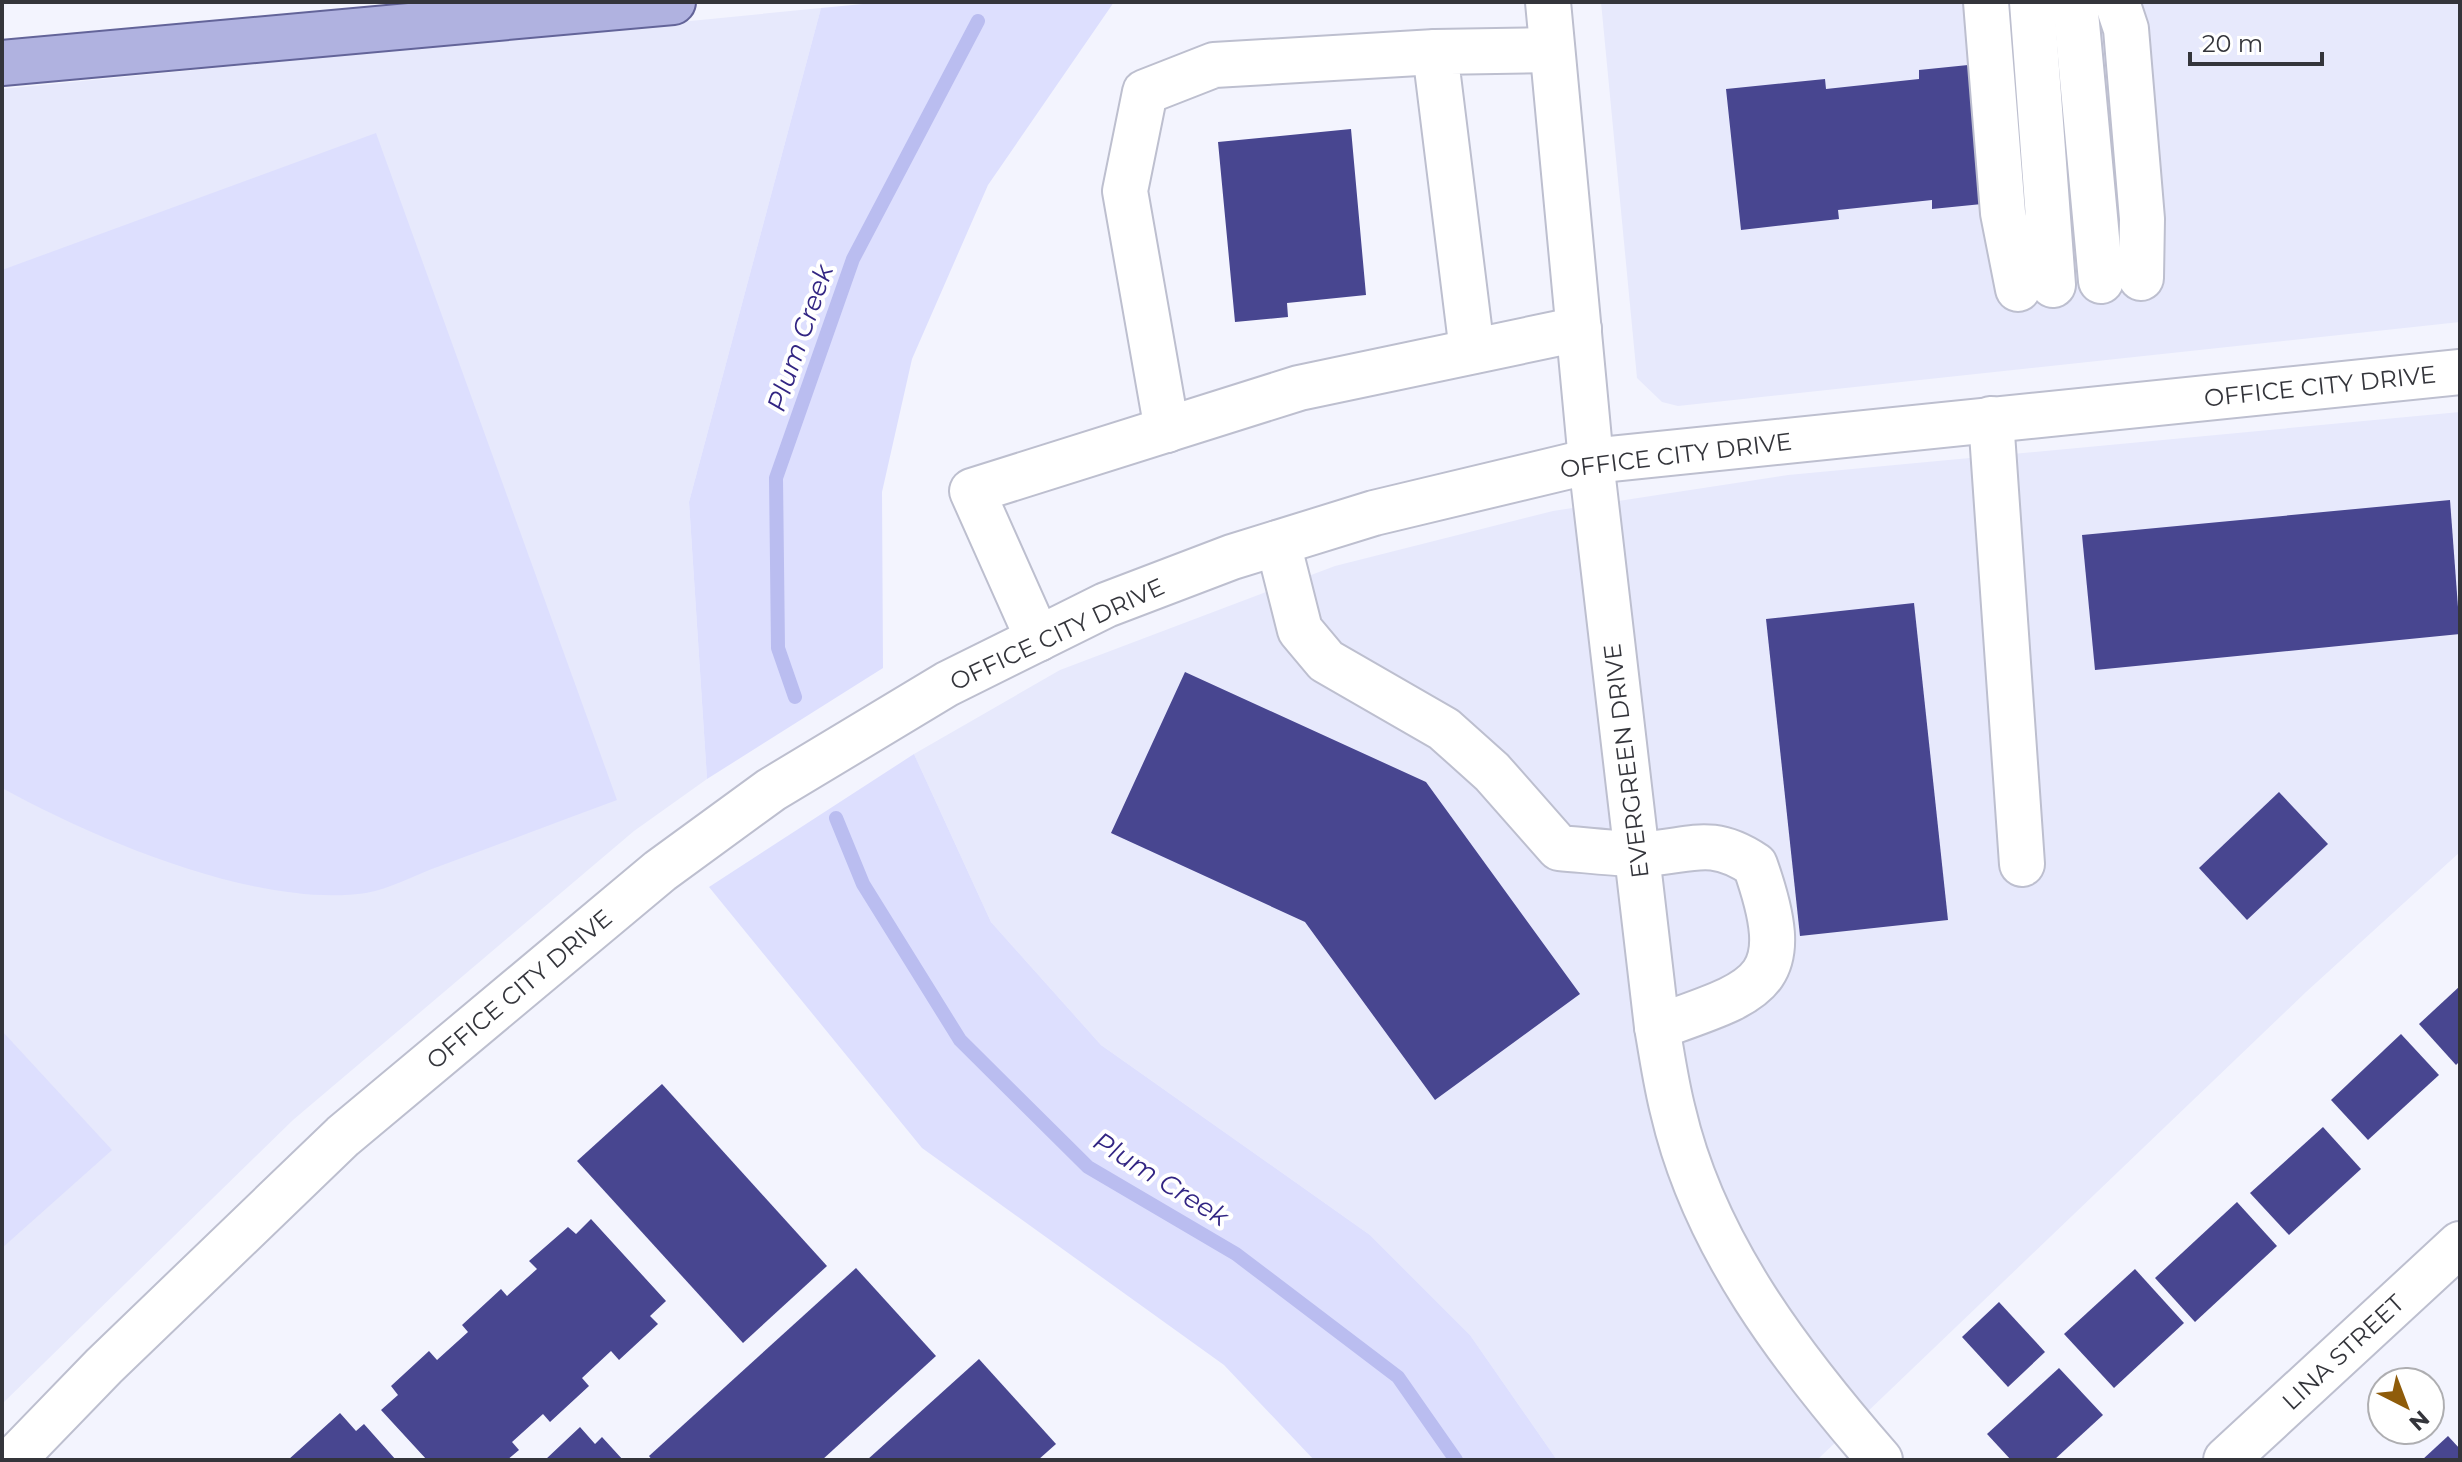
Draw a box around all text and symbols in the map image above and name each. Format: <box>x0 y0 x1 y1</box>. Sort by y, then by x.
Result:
scale bar <box>2190 16 2322 66</box>
text: 20 m <box>2202 29 2263 58</box>
water label: Plum Creek <box>760 259 841 416</box>
street label: OFFICE CITY DRIVE <box>2203 359 2437 413</box>
street label: OFFICE CITY DRIVE <box>1559 426 1793 484</box>
street label: OFFICE CITY DRIVE <box>945 572 1169 696</box>
street label: EVERGREEN DRIVE <box>1597 642 1655 880</box>
street label: OFFICE CITY DRIVE <box>420 903 618 1075</box>
water label: Plum Creek <box>1088 1125 1236 1234</box>
street label: LINA STREET <box>2276 1288 2410 1416</box>
north arrow <box>2366 1366 2446 1446</box>
text: N <box>2403 1405 2435 1436</box>

